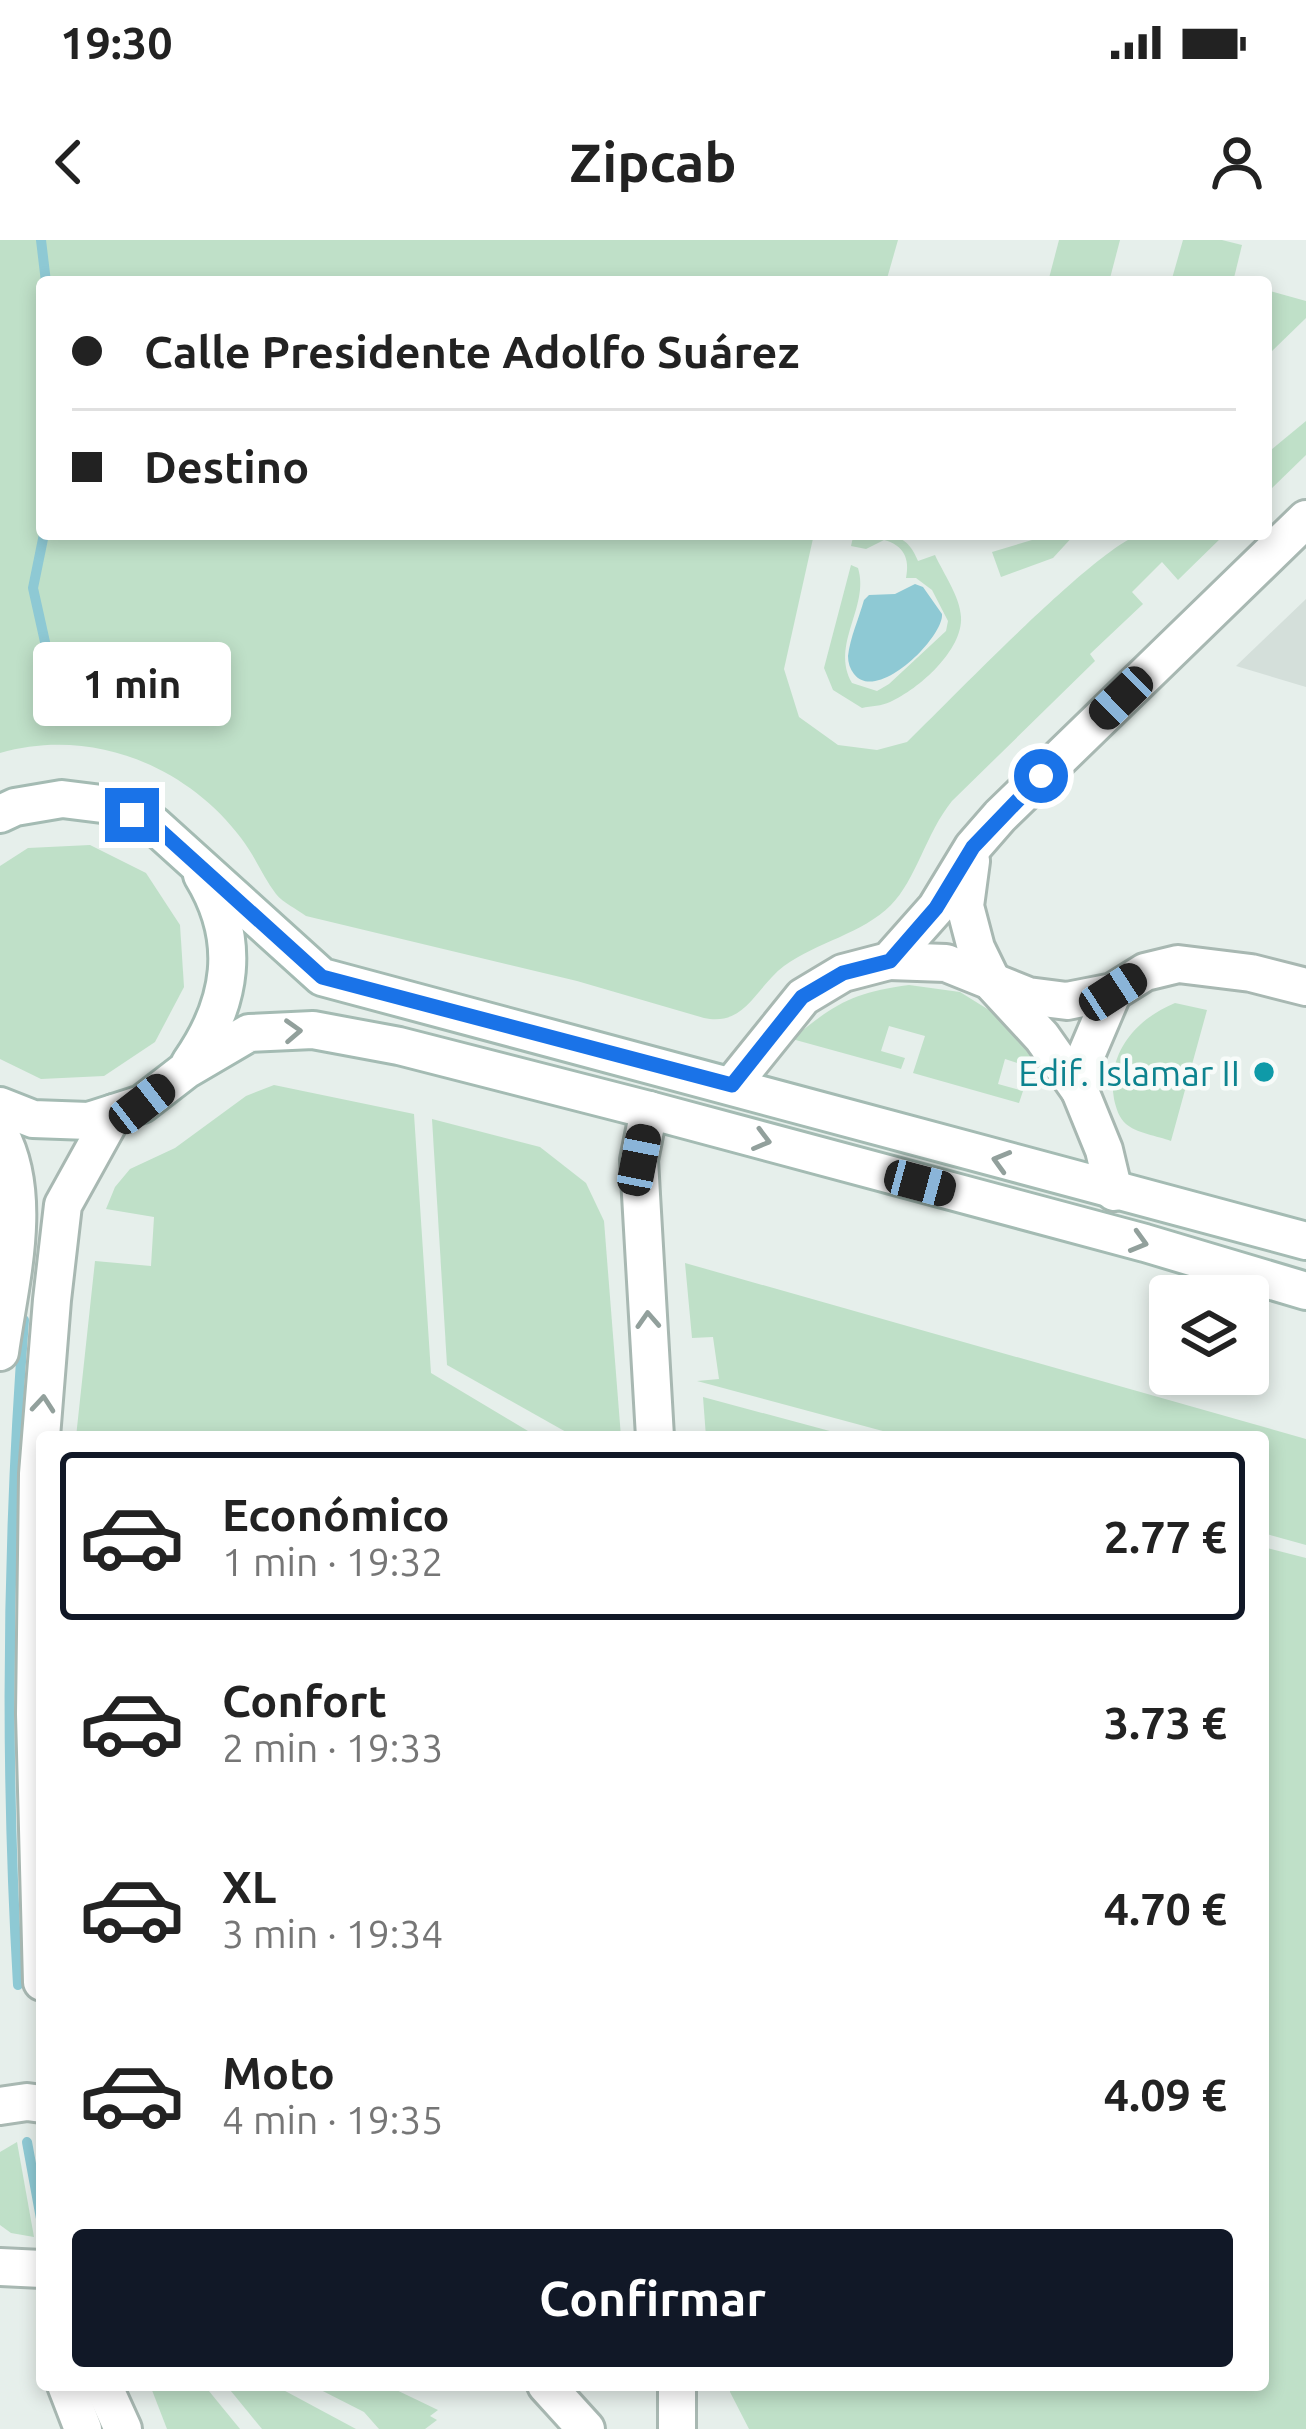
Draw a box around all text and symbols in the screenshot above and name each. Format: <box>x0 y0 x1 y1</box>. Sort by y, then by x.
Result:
text: 19:30 <box>60 17 173 68</box>
icon: back <box>36 129 102 195</box>
icon: person <box>1204 129 1270 195</box>
text: Zipcab <box>569 132 737 192</box>
text: Calle Presidente Adolfo Suárez <box>144 326 800 377</box>
text: Destino <box>144 441 309 492</box>
callout: 1 min <box>33 641 231 725</box>
car <box>1083 660 1159 736</box>
text: 1 min <box>83 662 181 705</box>
route start <box>1014 749 1068 803</box>
route end <box>105 788 159 842</box>
car <box>1073 957 1153 1027</box>
one-way arrow <box>284 1018 302 1044</box>
place label: Edif. Islamar II <box>1018 1052 1240 1093</box>
marker: Edif. Islamar II <box>1251 1059 1277 1085</box>
car <box>103 1068 181 1140</box>
car <box>614 1121 664 1199</box>
one-way arrow <box>751 1126 772 1151</box>
one-way arrow <box>991 1150 1012 1175</box>
car <box>881 1156 959 1210</box>
one-way arrow <box>1128 1227 1149 1252</box>
map controls <box>1149 1275 1269 1395</box>
button: layers <box>1149 1275 1269 1395</box>
one-way arrow <box>636 1310 662 1329</box>
one-way arrow <box>30 1394 56 1413</box>
icon: car <box>78 1482 186 1590</box>
text: Económico <box>222 1489 450 1540</box>
text: 2.77 € <box>1104 1511 1227 1562</box>
text: 1 min · 19:32 <box>222 1540 443 1583</box>
icon: car <box>78 1668 186 1776</box>
text: Confort <box>222 1675 387 1726</box>
text: 3.73 € <box>1104 1697 1227 1748</box>
text: 2 min · 19:33 <box>222 1726 443 1769</box>
icon: car <box>78 1854 186 1962</box>
text: XL <box>222 1861 276 1912</box>
text: 4.70 € <box>1104 1883 1227 1934</box>
text: 3 min · 19:34 <box>222 1912 443 1955</box>
icon: car <box>78 2040 186 2148</box>
text: Moto <box>222 2047 335 2098</box>
text: 4.09 € <box>1104 2069 1227 2120</box>
text: 4 min · 19:35 <box>222 2098 443 2141</box>
button: Confirmar <box>72 2229 1233 2367</box>

